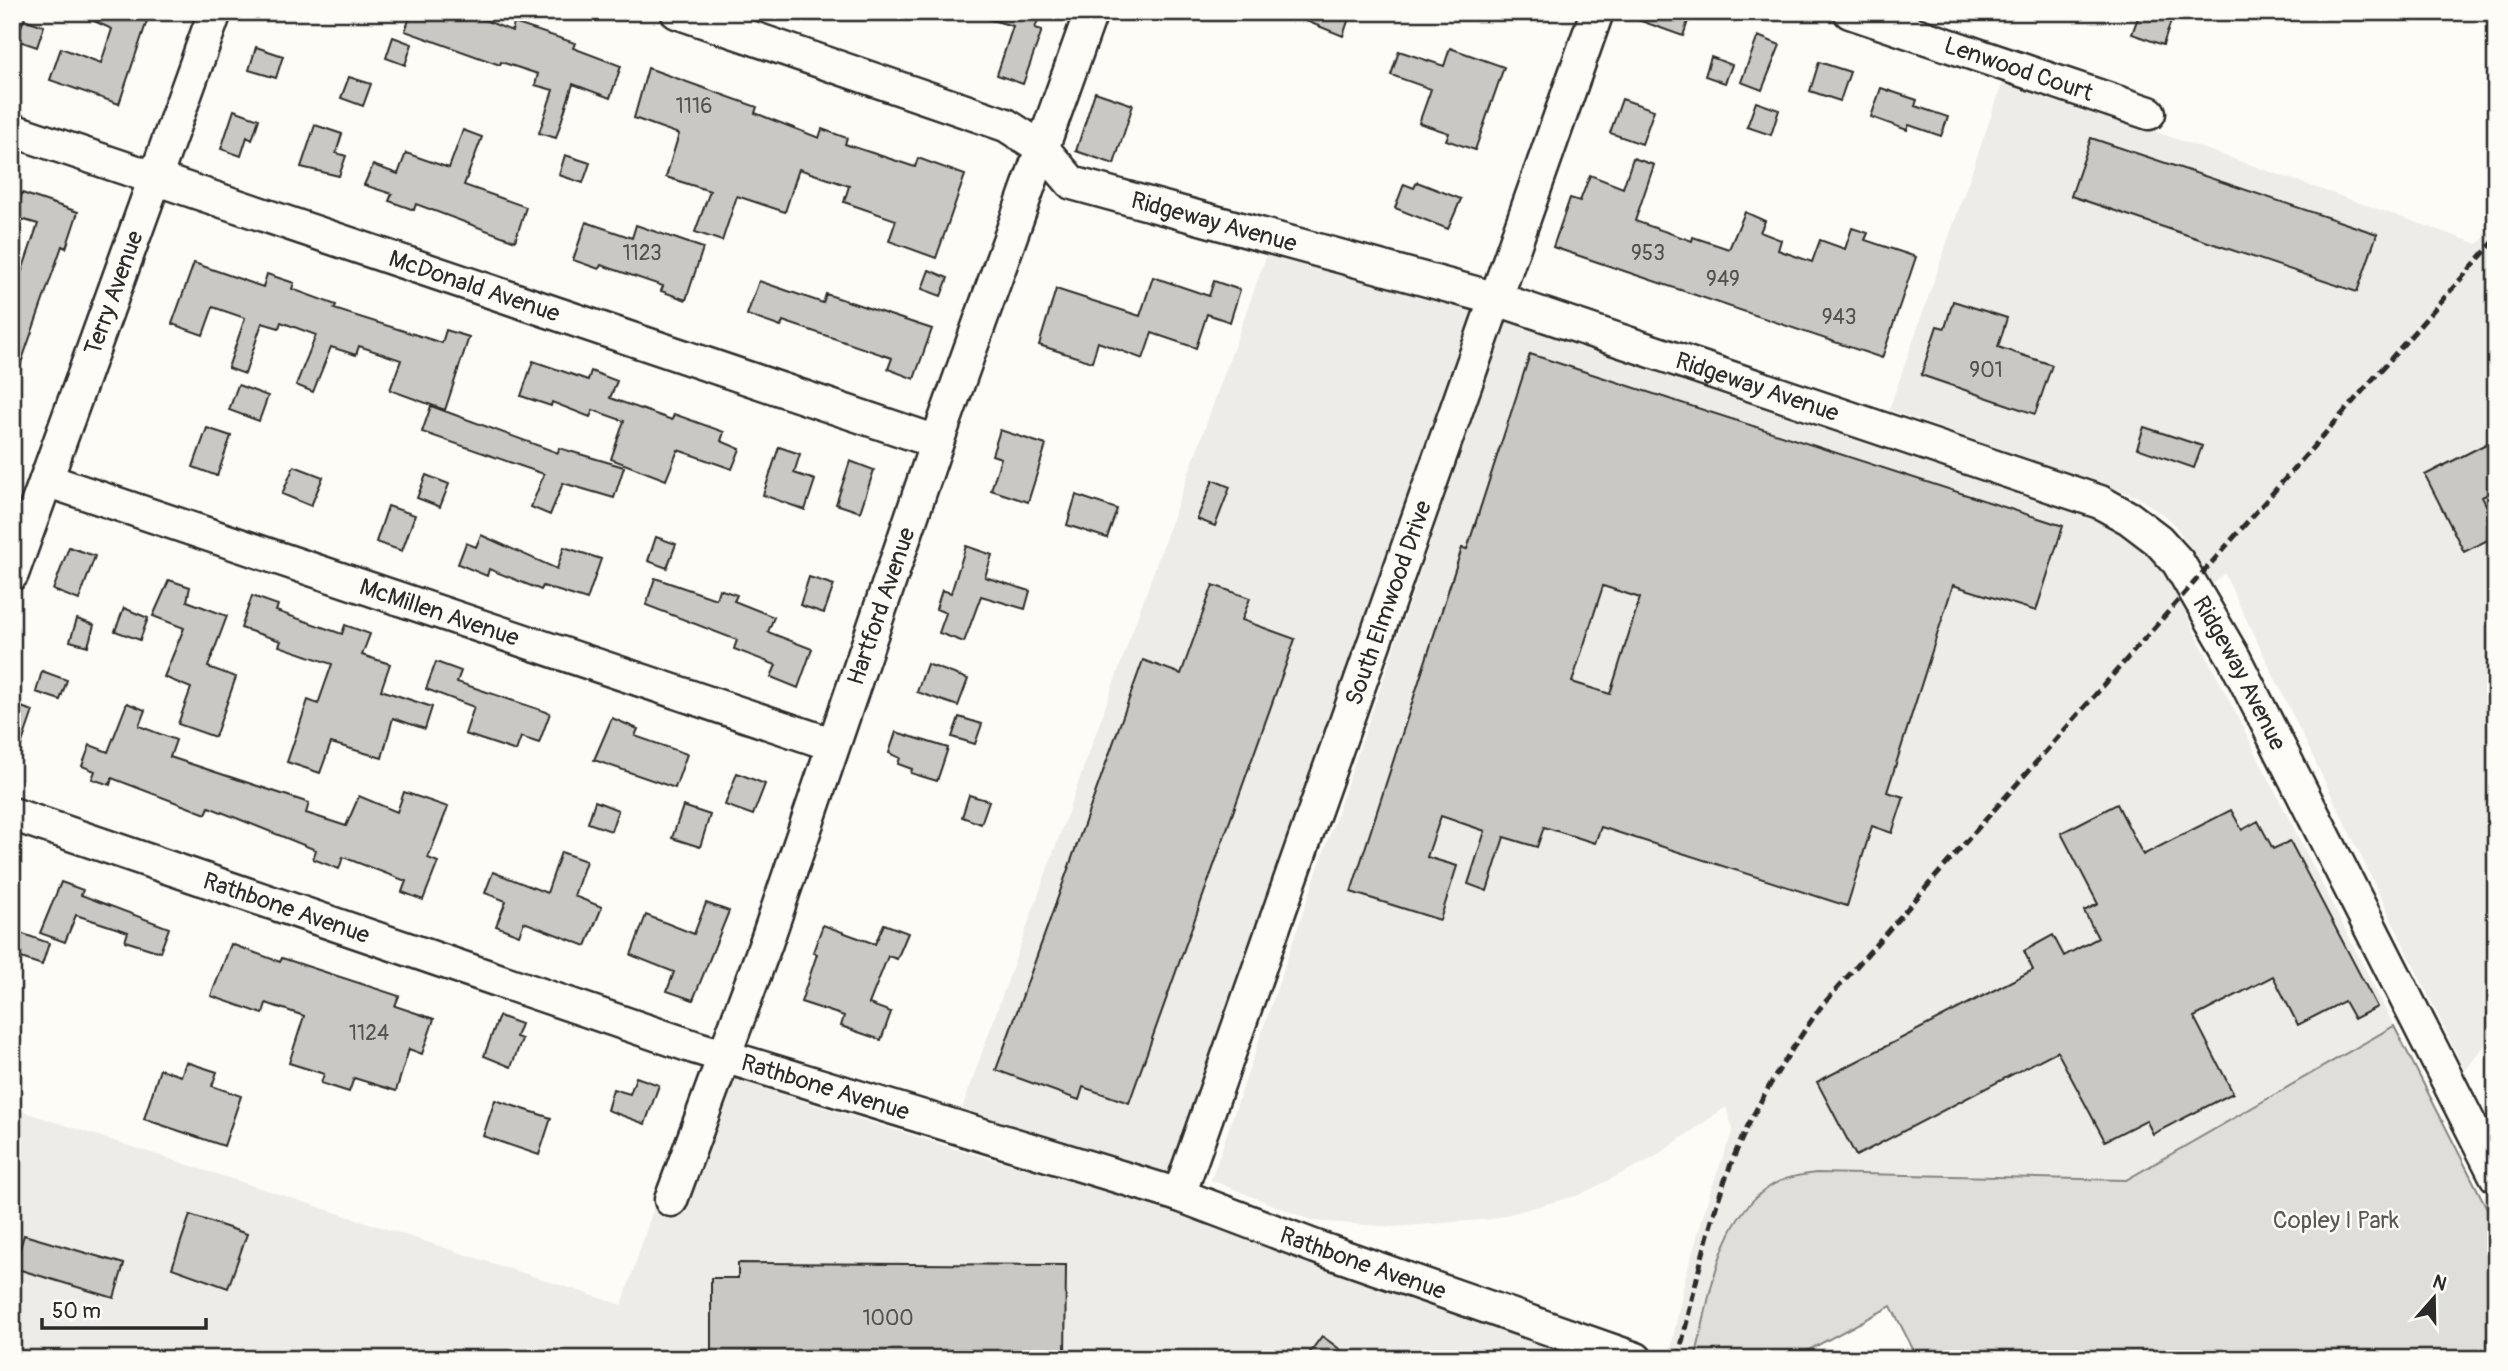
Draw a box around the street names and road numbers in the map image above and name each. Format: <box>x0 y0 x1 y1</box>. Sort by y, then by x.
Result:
street label: Lenwood Court <box>1940 31 2097 108</box>
street label: Ridgeway Avenue <box>1128 186 1300 259</box>
street label: Terry Avenue <box>78 227 150 359</box>
street label: McDonald Avenue <box>385 244 564 329</box>
street label: Ridgeway Avenue <box>1672 346 1843 428</box>
street label: South Elmwood Drive <box>1339 497 1438 709</box>
street label: Hartford Avenue <box>841 523 922 689</box>
street label: McMillen Avenue <box>356 572 523 653</box>
street label: Ridgeway Avenue <box>2186 591 2292 755</box>
street label: Rathbone Avenue <box>199 866 374 950</box>
street label: Rathbone Avenue <box>738 1048 913 1127</box>
street label: Rathbone Avenue <box>1276 1221 1450 1306</box>

